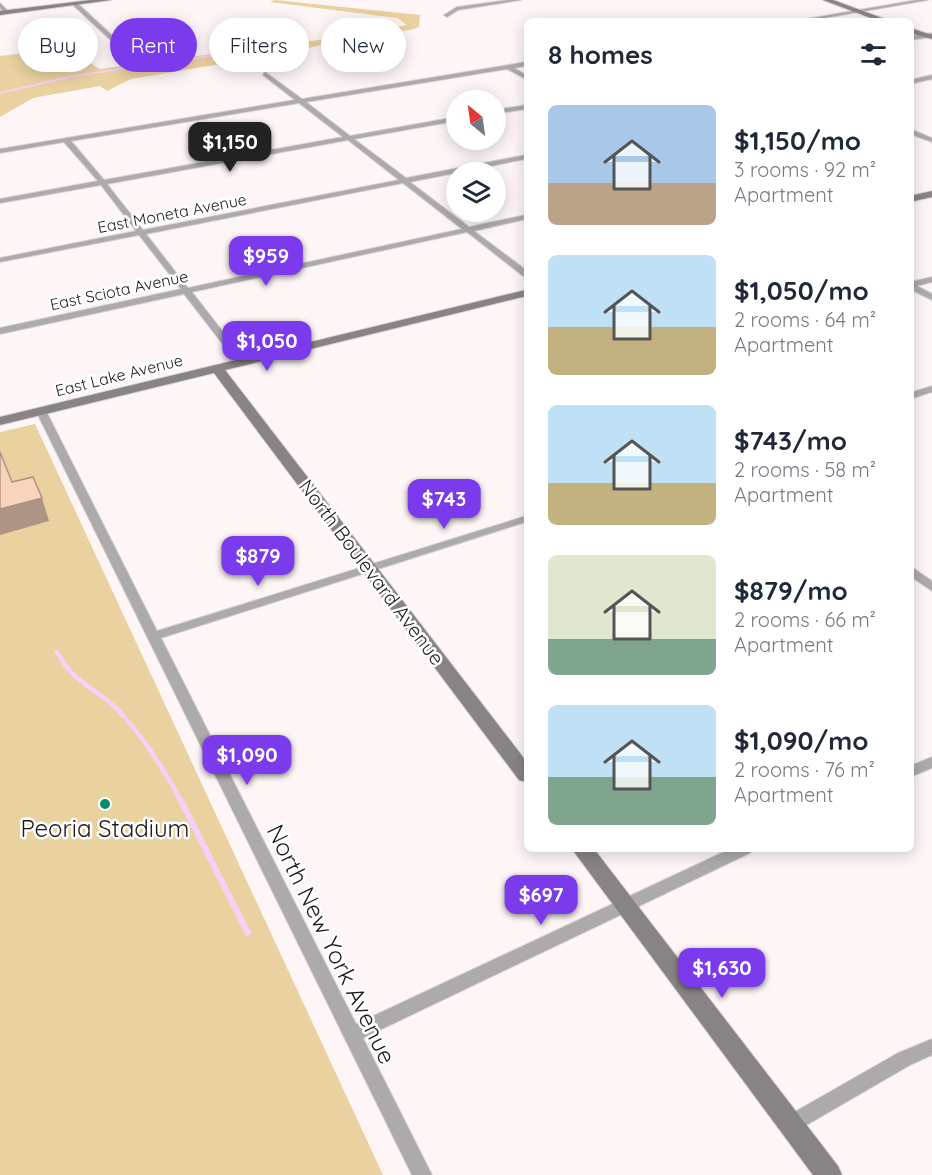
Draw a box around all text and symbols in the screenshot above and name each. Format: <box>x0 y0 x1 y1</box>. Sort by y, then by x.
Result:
chip: Buy <box>18 18 98 72</box>
chip: Rent <box>110 18 197 72</box>
chip: Filters <box>209 18 309 72</box>
chip: New <box>321 18 406 72</box>
text: 8 homes <box>548 38 653 71</box>
icon: filters <box>857 38 890 71</box>
north arrow <box>446 90 506 150</box>
map controls <box>446 90 506 222</box>
pin: $1,150 <box>181 122 279 173</box>
text: $1,150/mo <box>734 124 861 157</box>
text: $1,150 <box>202 129 258 154</box>
icon: home <box>596 129 668 201</box>
text: 3 rooms · 92 m² <box>734 157 876 182</box>
button: layers <box>446 162 506 222</box>
text: Apartment <box>734 182 834 207</box>
street label: East Moneta Avenue <box>96 189 248 237</box>
pin: $959 <box>230 236 302 287</box>
text: $959 <box>243 243 289 268</box>
street label: East Sciota Avenue <box>48 266 190 314</box>
text: $1,050/mo <box>734 274 869 307</box>
icon: home <box>596 279 668 351</box>
text: 2 rooms · 64 m² <box>734 307 876 332</box>
pin: $1,050 <box>218 321 316 372</box>
text: $1,050 <box>236 328 298 353</box>
text: Apartment <box>734 332 834 357</box>
street label: East Lake Avenue <box>53 349 185 401</box>
text: $743/mo <box>734 424 847 457</box>
icon: home <box>596 429 668 501</box>
text: 2 rooms · 58 m² <box>734 457 876 482</box>
street label: North Boulevard Avenue <box>294 474 450 670</box>
pin: $743 <box>408 479 480 530</box>
text: Apartment <box>734 482 834 507</box>
text: $743 <box>422 486 466 511</box>
pin: $879 <box>222 536 294 587</box>
text: $879 <box>235 543 281 568</box>
text: $879/mo <box>734 574 848 607</box>
icon: home <box>596 579 668 651</box>
text: 2 rooms · 66 m² <box>734 607 876 632</box>
text: Apartment <box>734 632 834 657</box>
text: $1,090/mo <box>734 724 868 757</box>
icon: home <box>596 729 668 801</box>
pin: $1,090 <box>198 735 296 786</box>
text: $1,090 <box>216 742 278 767</box>
text: 2 rooms · 76 m² <box>734 757 875 782</box>
text: Apartment <box>734 782 834 807</box>
marker: Peoria Stadium <box>98 797 112 811</box>
place label: Peoria Stadium <box>21 813 189 843</box>
street label: North New York Avenue <box>261 819 403 1069</box>
pin: $697 <box>505 875 577 926</box>
text: $697 <box>519 882 563 907</box>
pin: $1,630 <box>673 948 771 999</box>
text: $1,630 <box>692 955 752 980</box>

